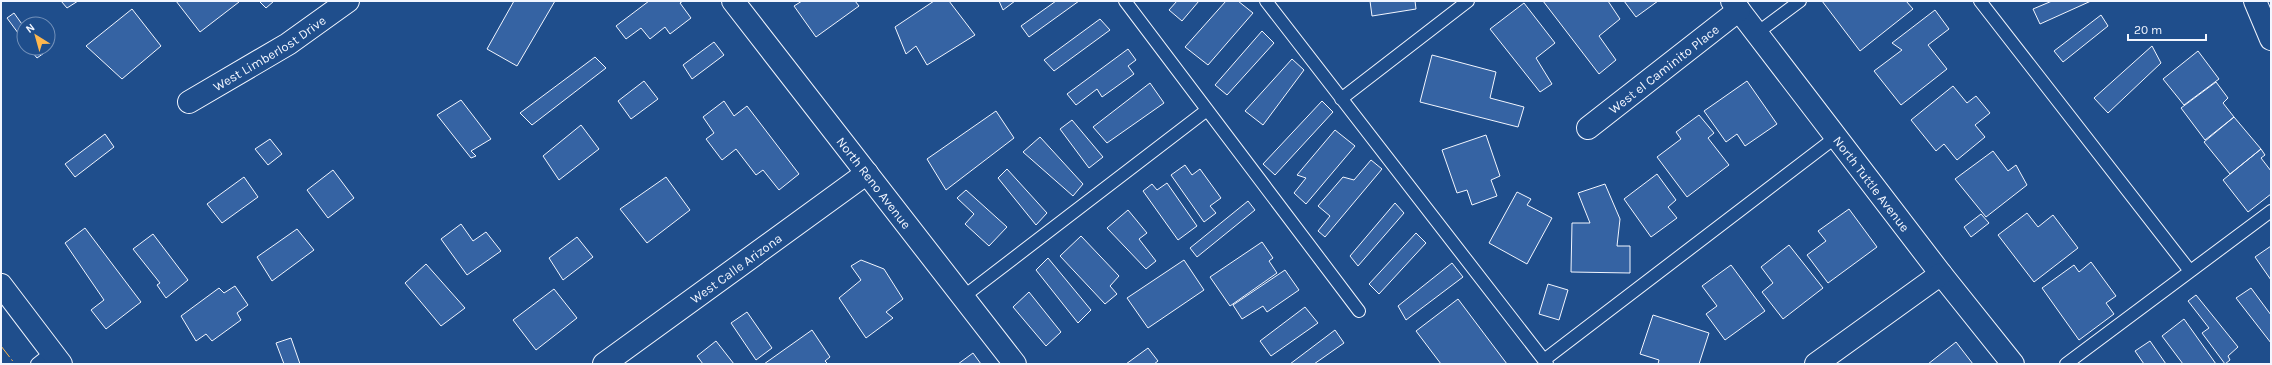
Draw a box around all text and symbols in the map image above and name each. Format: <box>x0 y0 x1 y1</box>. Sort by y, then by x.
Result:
street label: West Limberlost Drive <box>210 12 329 94</box>
north arrow <box>16 16 56 56</box>
scale bar <box>2128 16 2206 42</box>
text: N <box>23 21 37 36</box>
street label: West el Caminito Place <box>1606 21 1722 117</box>
text: 20 m <box>2134 23 2162 37</box>
street label: North Tuttle Avenue <box>1831 133 1913 235</box>
street label: North Reno Avenue <box>834 134 915 232</box>
street label: West Calle Arizona <box>687 230 785 306</box>

